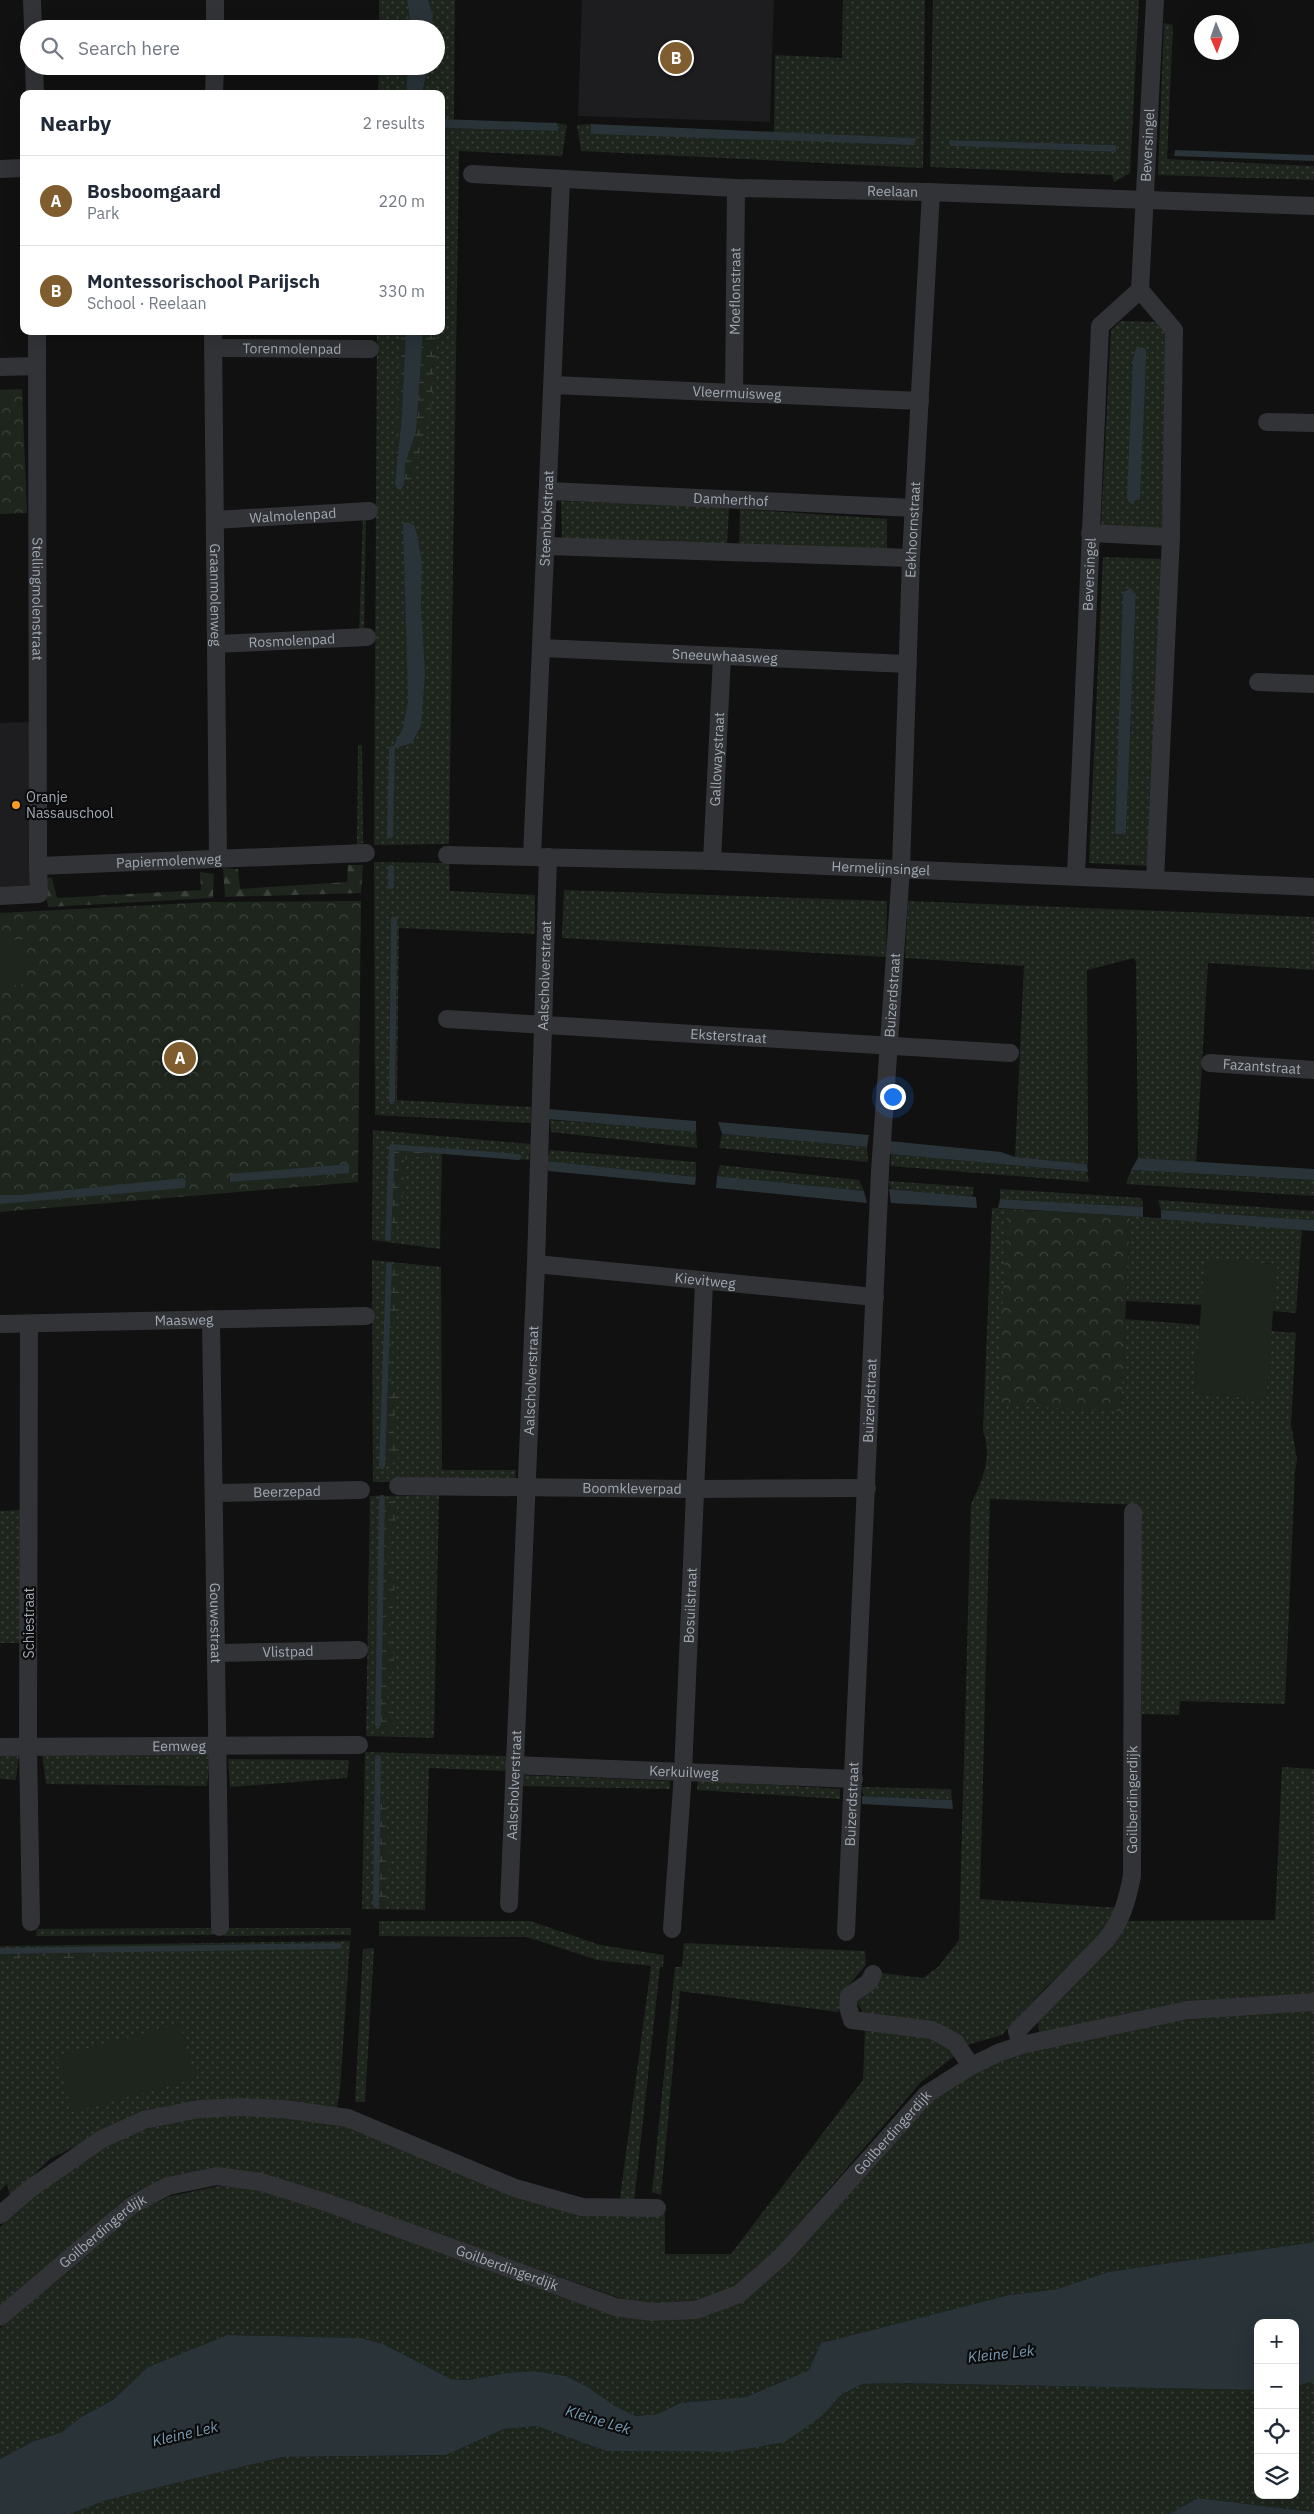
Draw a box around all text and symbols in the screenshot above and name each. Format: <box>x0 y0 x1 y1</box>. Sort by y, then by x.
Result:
north arrow <box>1194 15 1239 60</box>
search box <box>20 20 445 75</box>
icon: search <box>38 34 66 62</box>
text: Search here <box>78 36 180 60</box>
pin: B <box>660 39 692 77</box>
street label: Beversingel <box>1137 108 1158 182</box>
text: Nearby <box>40 109 111 137</box>
text: 2 results <box>362 113 425 133</box>
text: Bosboomgaard <box>87 179 221 203</box>
street label: Reelaan <box>867 182 918 201</box>
text: A <box>51 191 61 211</box>
text: 220 m <box>378 191 425 211</box>
text: Park <box>87 203 119 223</box>
street label: Moeflonstraat <box>726 247 744 335</box>
text: Montessorischool Parijsch <box>87 269 320 293</box>
text: B <box>51 281 61 301</box>
text: 330 m <box>378 281 425 301</box>
text: School · Reelaan <box>87 293 207 313</box>
street label: Torenmolenpad <box>242 339 342 358</box>
street label: Vleermuisweg <box>692 382 782 404</box>
street label: Steenbokstraat <box>535 470 558 567</box>
street label: Eekhoornstraat <box>901 481 924 578</box>
street label: Damherthof <box>693 489 769 510</box>
street label: Walmolenpad <box>249 504 337 527</box>
street label: Stellingmolenstraat <box>28 537 47 661</box>
street label: Beversingel <box>1079 537 1100 611</box>
street label: Graanmolenweg <box>206 543 225 647</box>
street label: Rosmolenpad <box>248 629 336 651</box>
street label: Sneeuwhaasweg <box>672 645 779 667</box>
street label: Gallowaystraat <box>706 712 728 807</box>
place label: Oranje Nassauschool <box>26 788 114 822</box>
marker: Oranje Nassauschool <box>10 799 22 811</box>
street label: Papiermolenweg <box>116 850 223 872</box>
street label: Hermelijnsingel <box>831 857 931 879</box>
street label: Aalscholverstraat <box>534 920 555 1031</box>
street label: Buizerdstraat <box>880 952 904 1038</box>
street label: Eksterstraat <box>690 1025 767 1047</box>
pin: A <box>164 1039 196 1077</box>
street label: Fazantstraat <box>1222 1055 1302 1078</box>
your location <box>880 1084 906 1110</box>
street label: Kievitweg <box>674 1269 737 1292</box>
street label: Maasweg <box>154 1310 214 1330</box>
street label: Aalscholverstraat <box>520 1325 542 1436</box>
street label: Buizerdstraat <box>859 1358 881 1443</box>
street label: Boomkleverpad <box>582 1479 682 1498</box>
street label: Beerzepad <box>253 1482 321 1501</box>
street label: Bosuilstraat <box>680 1567 701 1644</box>
street label: Gouwestraat <box>206 1583 225 1663</box>
street label: Schiestraat <box>20 1587 38 1658</box>
street label: Vlistpad <box>262 1642 314 1661</box>
street label: Aalscholverstraat <box>503 1730 525 1840</box>
street label: Eemweg <box>152 1737 206 1755</box>
street label: Goilberdingerdijk <box>1123 1745 1141 1854</box>
street label: Buizerdstraat <box>841 1761 863 1847</box>
street label: Kerkuilweg <box>649 1762 720 1782</box>
street label: Goilberdingerdijk <box>850 2086 936 2179</box>
street label: Goilberdingerdijk <box>55 2190 150 2272</box>
street label: Goilberdingerdijk <box>453 2241 562 2295</box>
map controls <box>1254 2319 1299 2499</box>
button: + <box>1254 2319 1299 2364</box>
water label: Kleine Lek <box>967 2341 1035 2366</box>
button: − <box>1254 2364 1299 2409</box>
water label: Kleine Lek <box>563 2401 633 2438</box>
button: locate <box>1254 2409 1299 2454</box>
water label: Kleine Lek <box>150 2417 220 2450</box>
button: layers <box>1254 2454 1299 2499</box>

